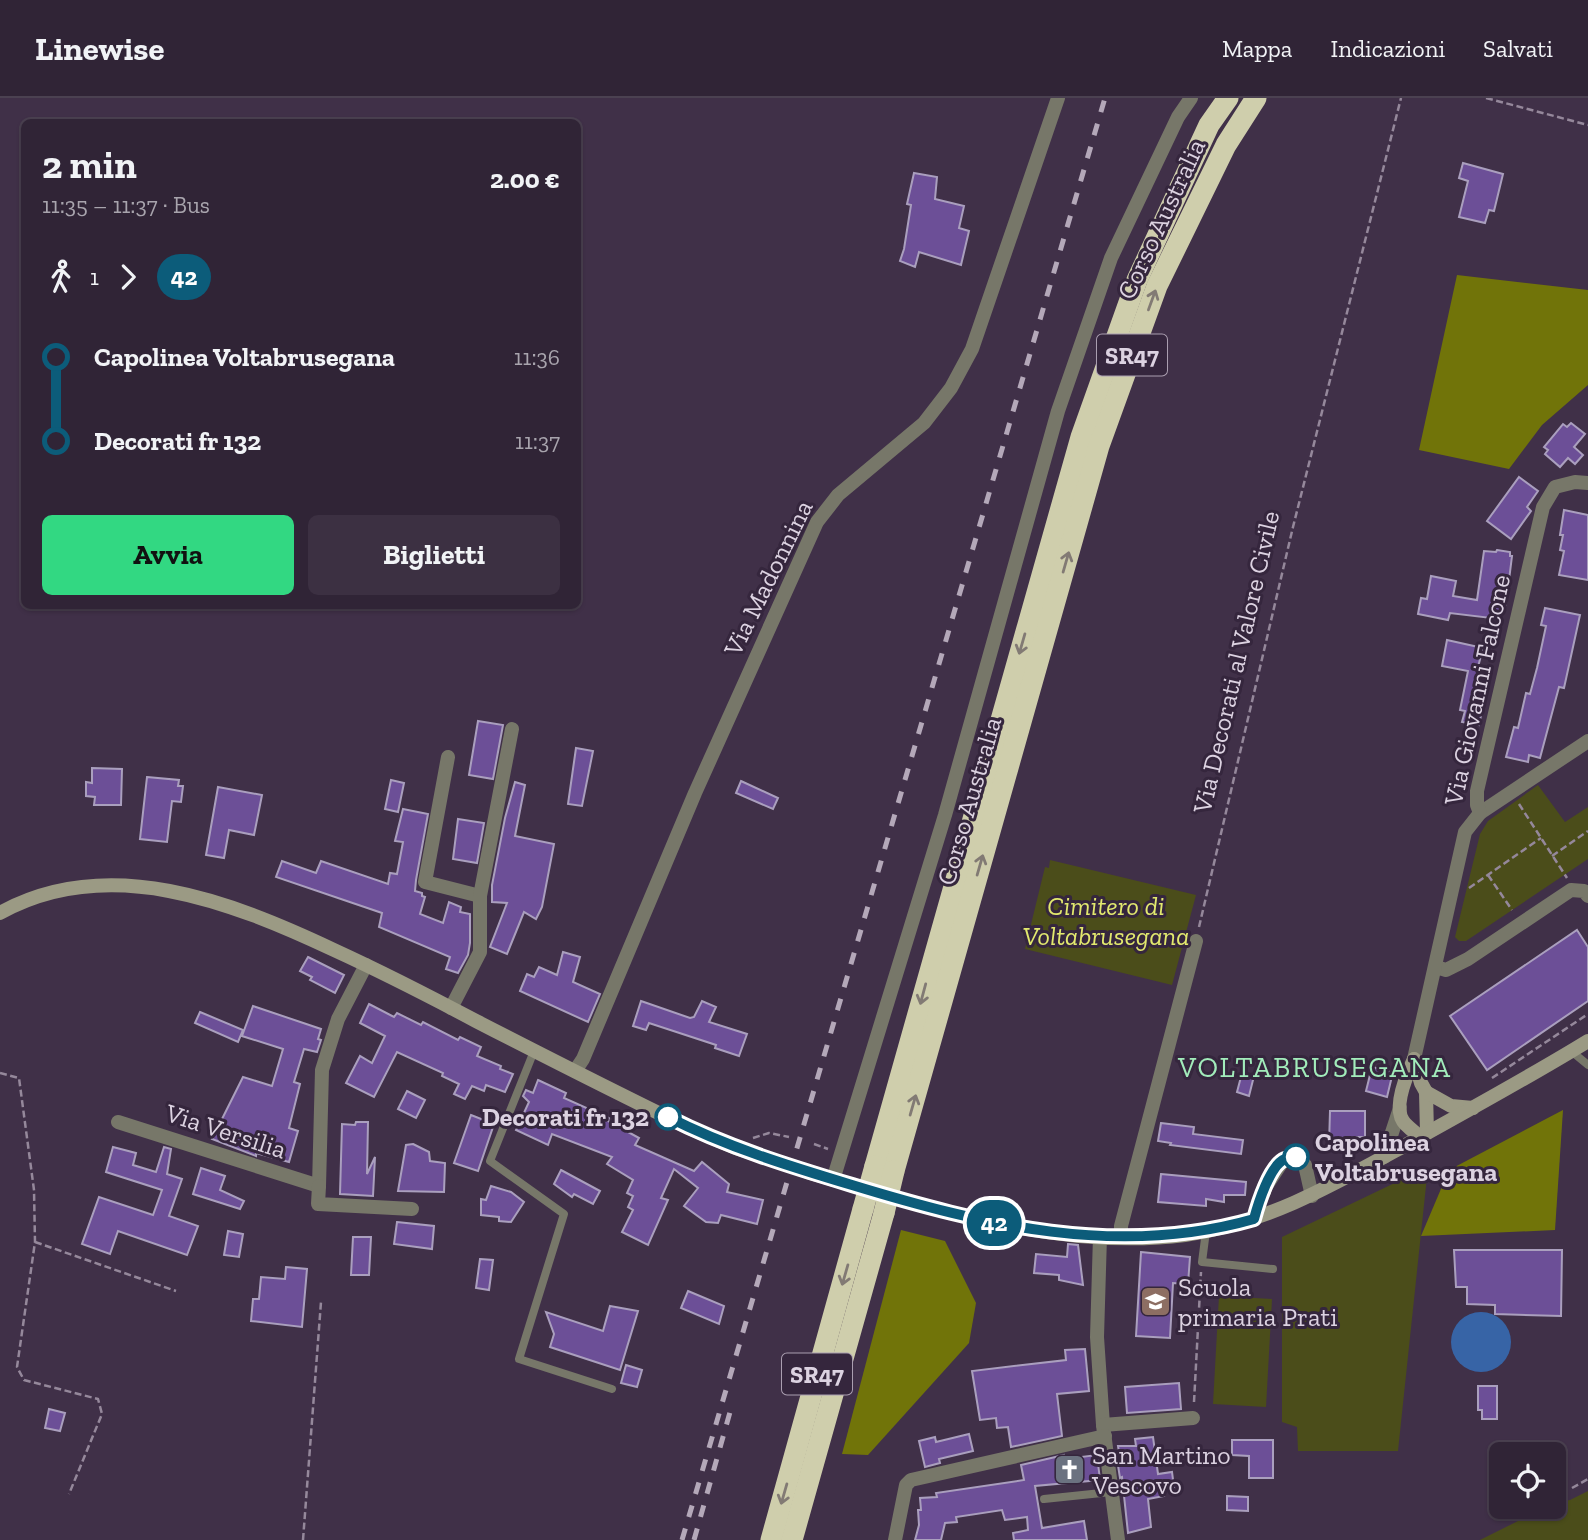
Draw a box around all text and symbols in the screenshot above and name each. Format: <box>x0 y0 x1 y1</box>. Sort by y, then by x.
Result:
text: Linewise <box>35 29 164 68</box>
text: Mappa <box>1222 34 1292 63</box>
text: Indicazioni <box>1330 34 1445 63</box>
text: Salvati <box>1483 34 1553 63</box>
street label: Corso Australia <box>1110 133 1212 304</box>
text: 2 min <box>42 142 137 188</box>
text: 2.00 € <box>490 163 560 195</box>
text: 11:35 – 11:37 · Bus <box>42 191 210 219</box>
icon: walk <box>42 258 80 296</box>
icon: forward <box>109 258 147 296</box>
text: 42 <box>171 262 197 291</box>
text: 1 <box>90 263 99 291</box>
one-way arrow <box>1147 289 1160 311</box>
road number: SR47 <box>1097 334 1167 376</box>
text: Capolinea Voltabrusegana <box>94 341 395 373</box>
text: 11:36 <box>514 343 560 371</box>
text: Decorati fr 132 <box>94 425 261 457</box>
text: 11:37 <box>515 427 560 455</box>
street label: Via Madonnina <box>716 494 820 662</box>
street label: Via Decorati al Valore Civile <box>1185 508 1286 817</box>
button: Avvia <box>42 515 294 595</box>
button: Biglietti <box>308 515 560 595</box>
one-way arrow <box>1061 551 1074 573</box>
street label: Via Giovanni Falcone <box>1437 572 1517 809</box>
one-way arrow <box>1015 633 1028 655</box>
street label: Corso Australia <box>930 713 1008 889</box>
one-way arrow <box>974 855 987 877</box>
park label: Cimitero di Voltabrusegana <box>1023 890 1189 952</box>
one-way arrow <box>916 983 929 1005</box>
district label: VOLTABRUSEGANA <box>1177 1051 1452 1084</box>
one-way arrow <box>907 1094 920 1116</box>
street label: Via Versilia <box>161 1096 291 1166</box>
place label: Decorati fr 132 <box>482 1101 649 1133</box>
marker: Decorati fr 132 <box>655 1104 681 1130</box>
place label: Capolinea Voltabrusegana <box>1315 1126 1497 1188</box>
marker: Capolinea Voltabrusegana <box>1283 1144 1309 1170</box>
line badge: 42 <box>962 1200 1026 1246</box>
text: 42 <box>981 1208 1007 1237</box>
one-way arrow <box>838 1263 851 1285</box>
place label: Scuola primaria Prati <box>1178 1271 1337 1333</box>
school or university icon: Scuola primaria Prati <box>1138 1285 1172 1319</box>
road number: SR47 <box>782 1354 852 1394</box>
place label: San Martino Vescovo <box>1091 1439 1231 1501</box>
map controls <box>1489 1442 1566 1519</box>
button: locate <box>1489 1442 1566 1519</box>
church icon: San Martino Vescovo <box>1052 1453 1086 1487</box>
one-way arrow <box>776 1483 789 1505</box>

